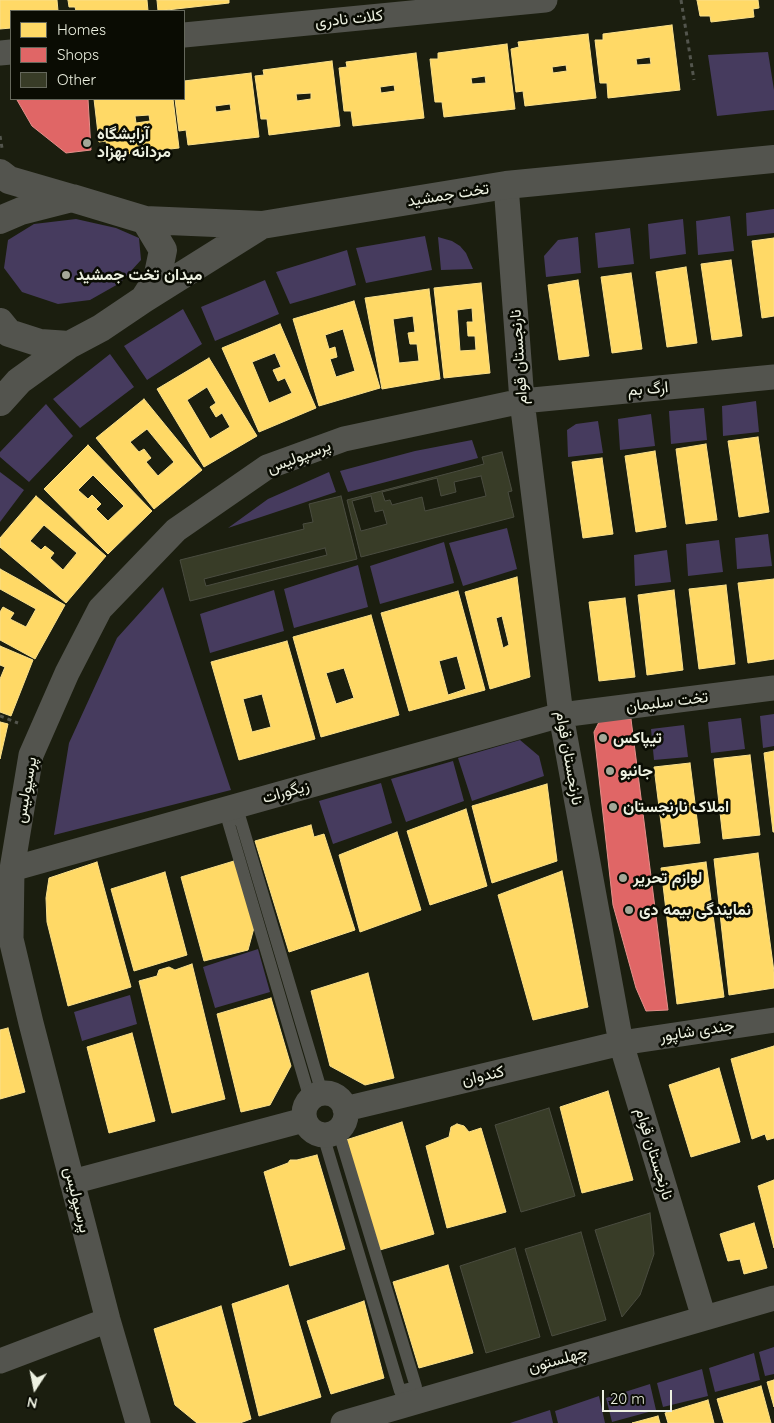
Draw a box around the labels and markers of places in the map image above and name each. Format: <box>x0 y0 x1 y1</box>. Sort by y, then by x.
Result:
place label: آرایشگاه مردانه بهزاد <box>97 124 171 162</box>
marker: آرایشگاه مردانه بهزاد <box>81 137 93 149</box>
place label: میدان تخت جمشید <box>76 265 202 285</box>
marker: میدان تخت جمشید <box>60 269 72 281</box>
place label: تیپاکس <box>613 728 662 748</box>
marker: تیپاکس <box>597 732 609 744</box>
place label: جانبو <box>620 761 653 781</box>
marker: جانبو <box>604 765 616 777</box>
place label: املاک نارنجستان <box>623 797 729 817</box>
marker: املاک نارنجستان <box>607 801 619 813</box>
place label: لوازم تحریر <box>633 868 702 888</box>
marker: لوازم تحریر <box>617 872 629 884</box>
place label: نمایندگی بیمه دی <box>639 900 751 920</box>
marker: نمایندگی بیمه دی <box>623 904 635 916</box>

